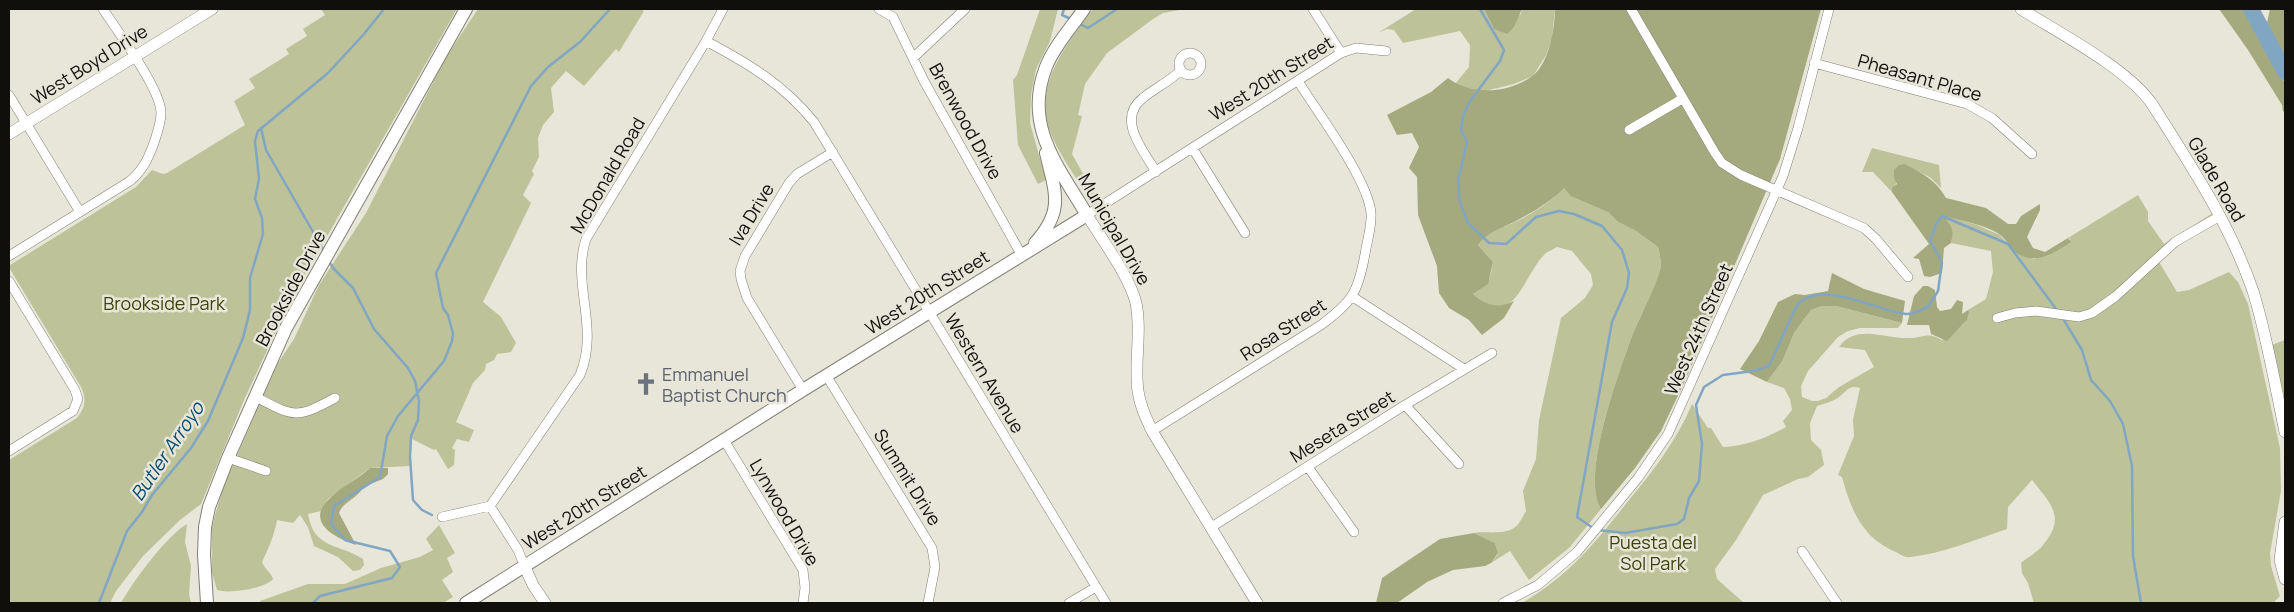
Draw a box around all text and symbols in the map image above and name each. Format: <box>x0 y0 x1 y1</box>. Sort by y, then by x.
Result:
street label: West Boyd Drive <box>26 18 152 110</box>
street label: West 20th Street <box>1204 30 1338 126</box>
street label: Pheasant Place <box>1855 48 1985 106</box>
street label: Brenwood Drive <box>924 59 1008 183</box>
street label: McDonald Road <box>564 113 650 237</box>
street label: Glade Road <box>2183 132 2251 226</box>
street label: Municipal Drive <box>1073 169 1157 289</box>
street label: Iva Drive <box>723 178 779 250</box>
street label: Brookside Drive <box>249 226 331 350</box>
street label: West 20th Street <box>860 244 994 340</box>
street label: West 24th Street <box>1658 260 1738 398</box>
park label: Brookside Park <box>103 291 226 315</box>
street label: Rosa Street <box>1235 292 1331 366</box>
street label: Western Avenue <box>940 309 1030 437</box>
place label: Emmanuel Baptist Church <box>662 362 787 407</box>
church icon: Emmanuel Baptist Church <box>633 371 659 397</box>
street label: Meseta Street <box>1285 384 1399 468</box>
water label: Butler Arroyo <box>124 395 211 506</box>
street label: Summit Drive <box>869 424 947 530</box>
street label: Lynwood Drive <box>745 454 825 570</box>
street label: West 20th Street <box>517 459 651 555</box>
park label: Puesta del Sol Park <box>1609 530 1697 575</box>

